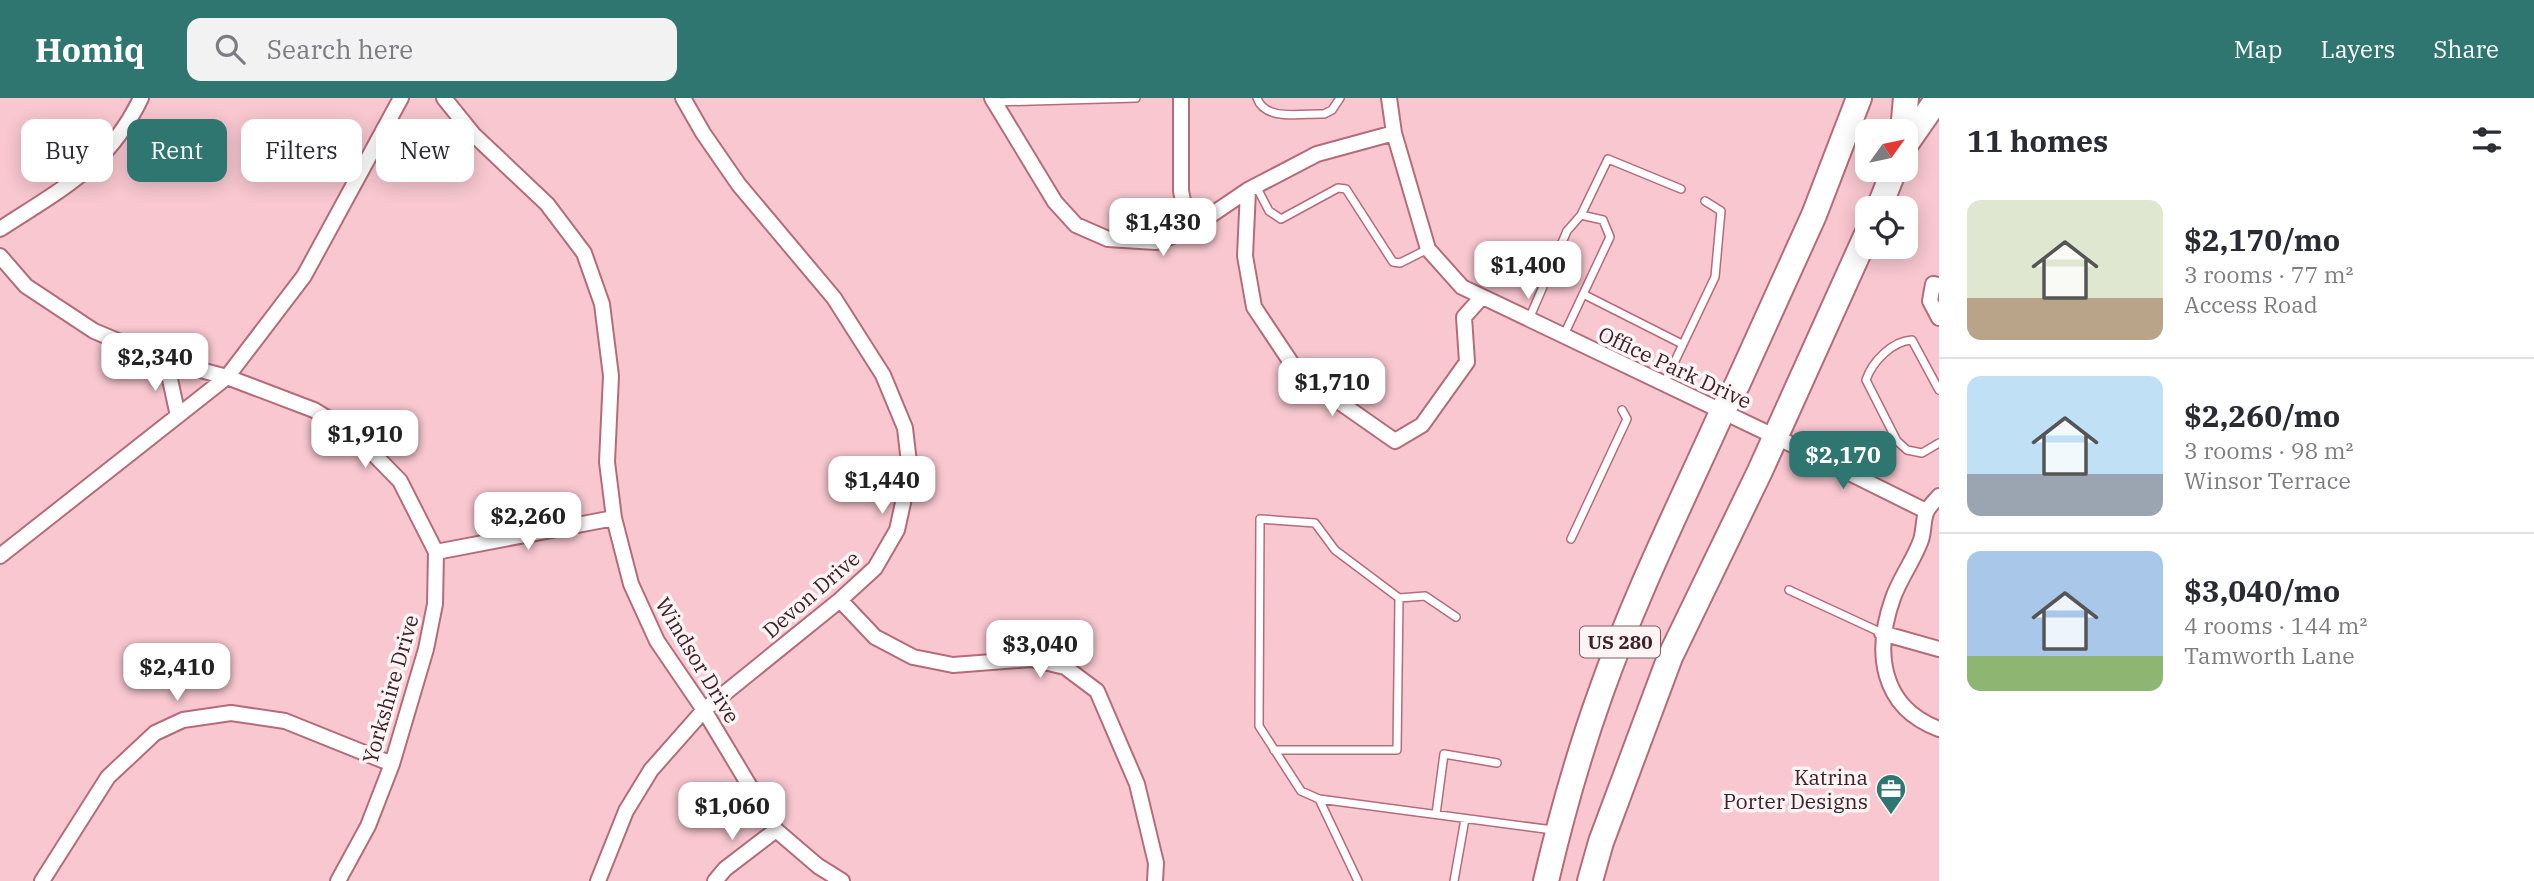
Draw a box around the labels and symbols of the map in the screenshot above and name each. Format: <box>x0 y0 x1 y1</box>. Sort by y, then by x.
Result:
north arrow <box>1855 119 1918 182</box>
pin: $1,430 <box>1106 198 1220 258</box>
pin: $1,400 <box>1471 242 1585 301</box>
street label: Office Park Drive <box>1594 319 1756 415</box>
pin: $2,340 <box>98 334 212 393</box>
pin: $1,710 <box>1275 358 1389 418</box>
pin: $1,910 <box>308 410 422 470</box>
pin: $2,170 <box>1786 432 1900 491</box>
pin: $1,440 <box>825 456 939 516</box>
pin: $2,260 <box>471 492 585 552</box>
street label: Devon Drive <box>756 544 866 644</box>
street label: Windsor Drive <box>649 592 747 728</box>
street label: Yorkshire Drive <box>355 611 425 767</box>
pin: $3,040 <box>983 620 1097 680</box>
road number: US 280 <box>1580 626 1660 657</box>
pin: $2,410 <box>120 644 234 703</box>
place label: Katrina Porter Designs <box>1723 763 1868 815</box>
office icon: Katrina Porter Designs <box>1874 772 1908 816</box>
pin: $1,060 <box>675 782 789 842</box>

